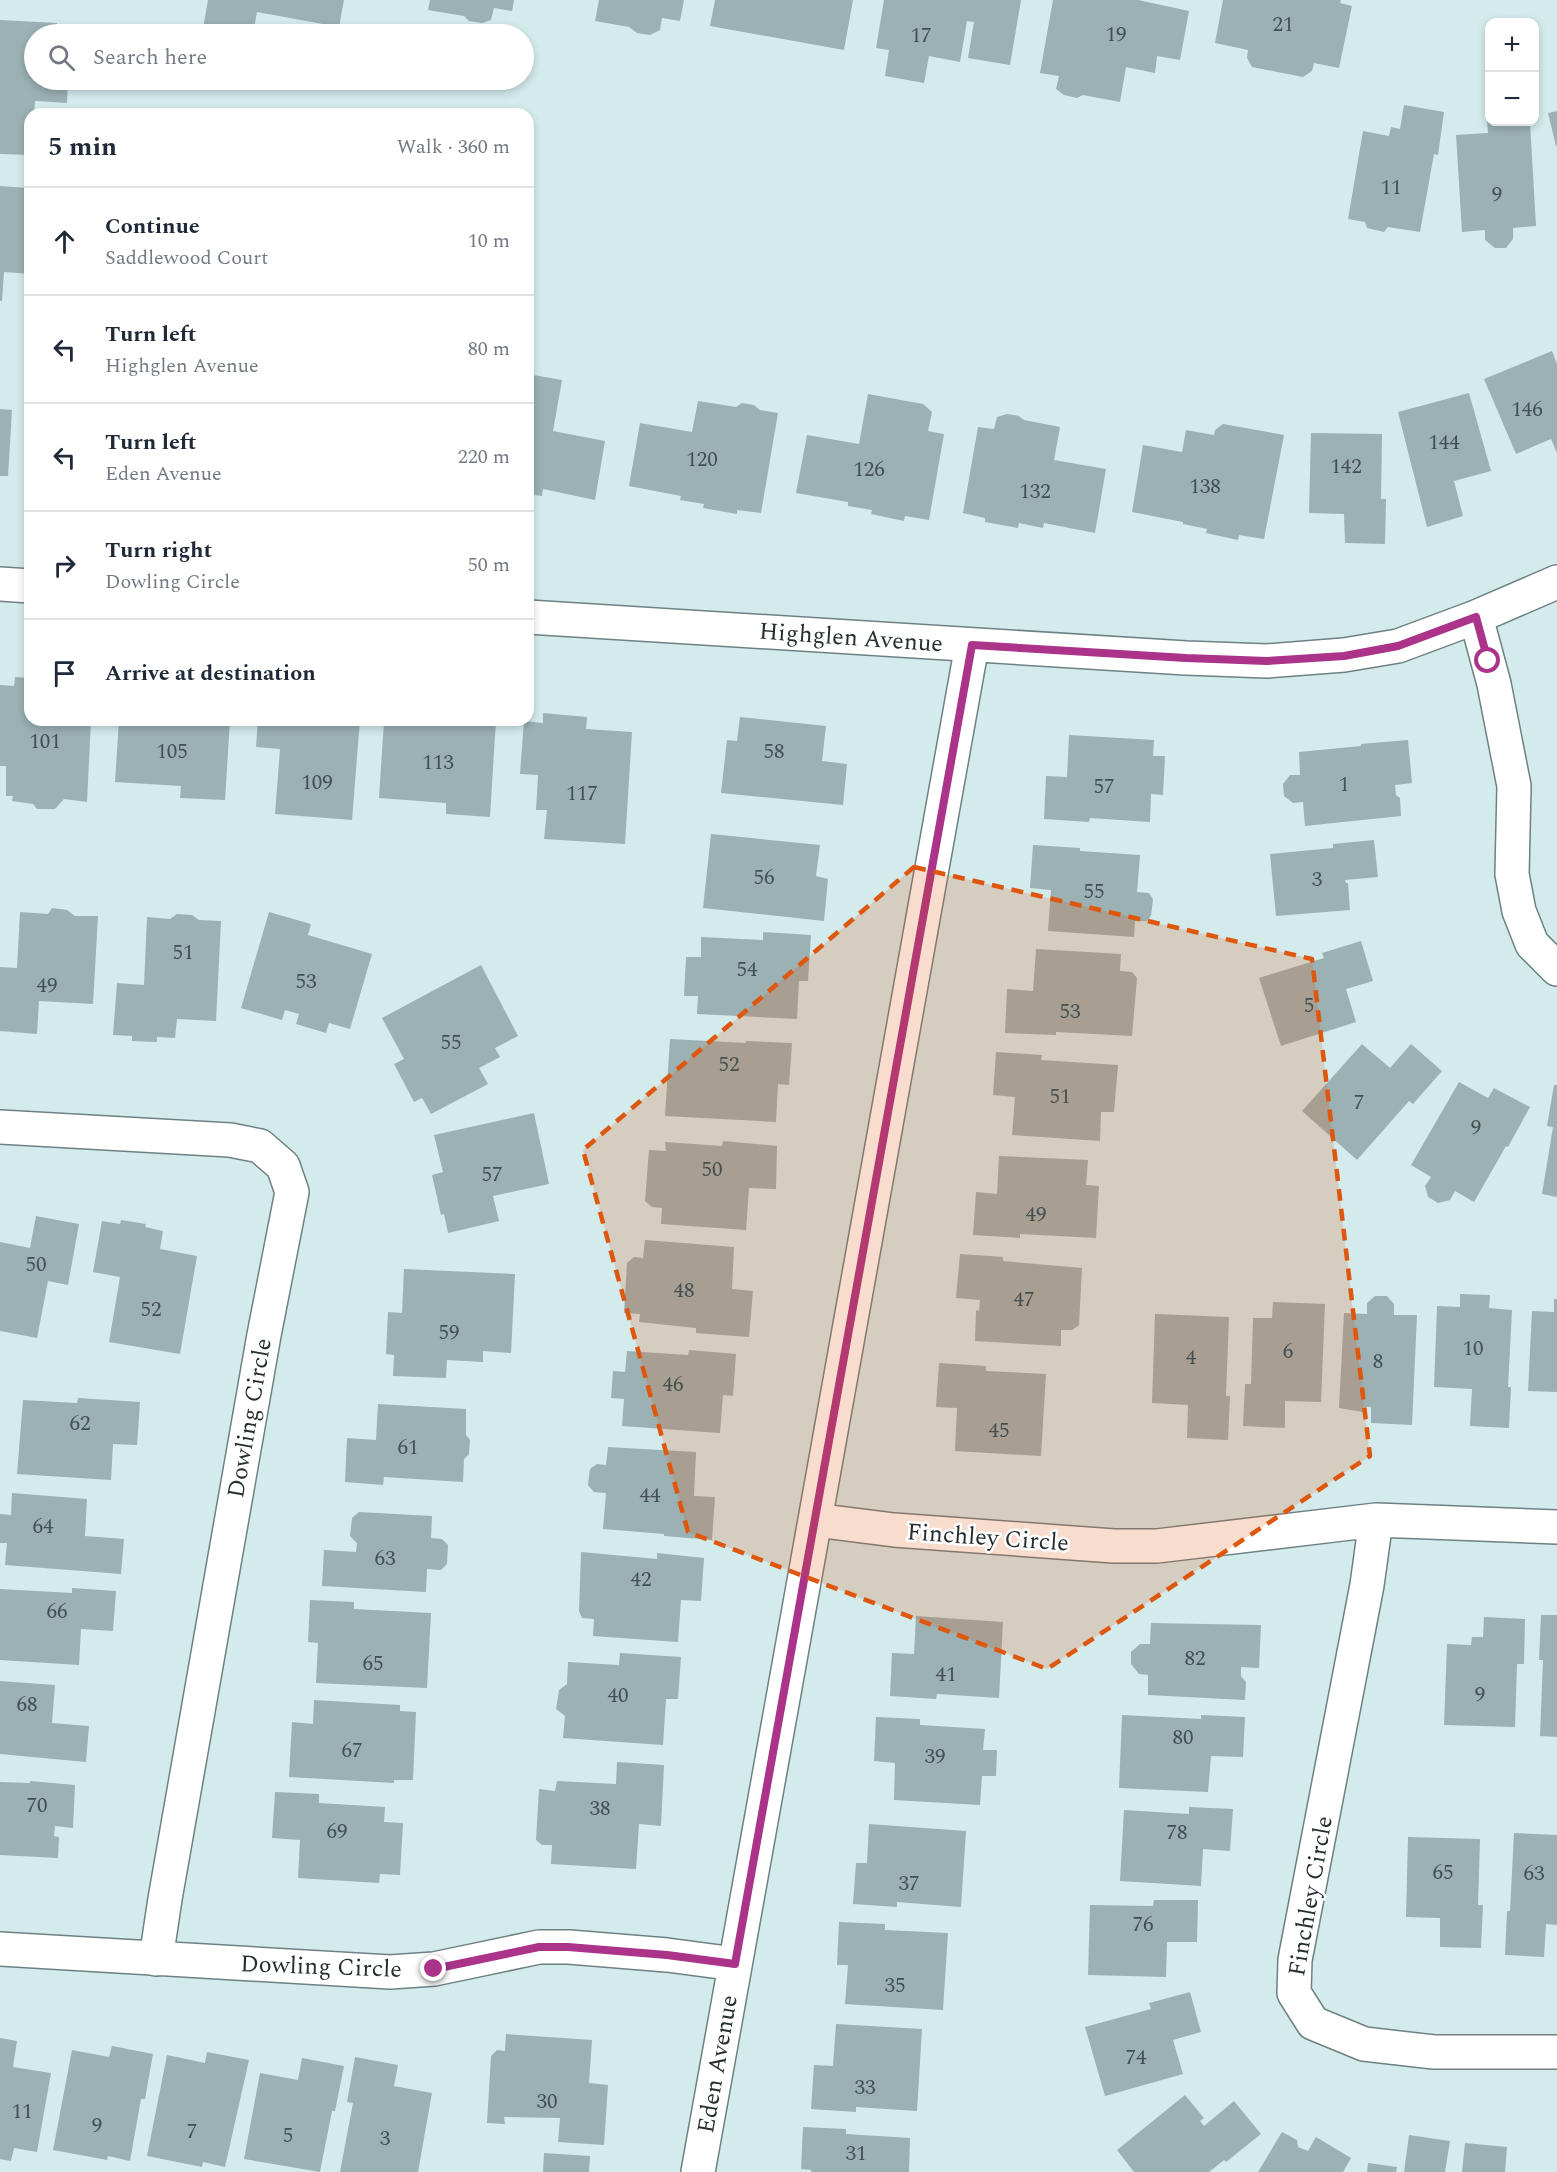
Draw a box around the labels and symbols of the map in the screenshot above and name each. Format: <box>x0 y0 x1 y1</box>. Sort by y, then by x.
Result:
house number: 21 <box>1273 9 1294 41</box>
house number: 19 <box>1106 19 1127 51</box>
house number: 17 <box>911 20 932 52</box>
house number: 11 <box>1381 172 1402 204</box>
house number: 9 <box>1492 179 1502 211</box>
house number: 146 <box>1511 394 1543 426</box>
house number: 144 <box>1428 427 1460 459</box>
house number: 120 <box>686 444 718 476</box>
house number: 142 <box>1330 451 1362 483</box>
house number: 126 <box>853 454 885 486</box>
house number: 138 <box>1189 471 1221 503</box>
house number: 132 <box>1019 476 1051 508</box>
street label: Highglen Avenue <box>758 614 944 662</box>
route start <box>1474 647 1500 673</box>
house number: 101 <box>29 726 61 758</box>
house number: 105 <box>156 736 188 768</box>
house number: 58 <box>764 736 785 768</box>
house number: 113 <box>422 747 454 779</box>
house number: 109 <box>301 767 333 799</box>
house number: 1 <box>1339 769 1349 801</box>
house number: 57 <box>1094 771 1115 803</box>
house number: 117 <box>566 778 598 810</box>
house number: 56 <box>754 862 775 894</box>
house number: 3 <box>1312 864 1323 896</box>
house number: 55 <box>1084 876 1105 908</box>
house number: 51 <box>173 937 194 969</box>
house number: 54 <box>737 954 758 986</box>
house number: 53 <box>296 966 317 998</box>
house number: 49 <box>37 970 58 1002</box>
house number: 5 <box>1304 990 1314 1022</box>
house number: 53 <box>1060 996 1081 1028</box>
house number: 55 <box>441 1027 462 1059</box>
house number: 52 <box>719 1049 740 1081</box>
house number: 51 <box>1050 1081 1071 1113</box>
house number: 7 <box>1354 1087 1364 1119</box>
house number: 9 <box>1471 1112 1481 1144</box>
house number: 50 <box>702 1154 723 1186</box>
house number: 57 <box>482 1159 503 1191</box>
house number: 49 <box>1026 1199 1047 1231</box>
house number: 50 <box>26 1249 47 1281</box>
house number: 48 <box>674 1275 695 1307</box>
house number: 47 <box>1014 1284 1035 1316</box>
house number: 52 <box>141 1294 162 1326</box>
house number: 59 <box>439 1317 460 1349</box>
house number: 10 <box>1463 1333 1484 1365</box>
street label: Dowling Circle <box>218 1335 282 1501</box>
house number: 6 <box>1283 1336 1293 1368</box>
house number: 4 <box>1186 1342 1197 1374</box>
house number: 8 <box>1373 1346 1383 1378</box>
house number: 46 <box>663 1369 684 1401</box>
house number: 62 <box>70 1408 91 1440</box>
house number: 45 <box>989 1415 1010 1447</box>
house number: 61 <box>398 1432 419 1464</box>
house number: 44 <box>640 1480 661 1512</box>
house number: 64 <box>33 1511 54 1543</box>
street label: Finchley Circle <box>906 1514 1070 1562</box>
house number: 63 <box>375 1543 396 1575</box>
house number: 42 <box>631 1564 652 1596</box>
house number: 66 <box>47 1596 68 1628</box>
house number: 82 <box>1185 1643 1206 1675</box>
house number: 65 <box>363 1648 384 1680</box>
house number: 41 <box>936 1659 957 1691</box>
house number: 9 <box>1475 1679 1485 1711</box>
house number: 40 <box>608 1680 629 1712</box>
house number: 68 <box>17 1689 38 1721</box>
house number: 80 <box>1173 1722 1194 1754</box>
house number: 67 <box>342 1735 363 1767</box>
house number: 39 <box>925 1741 946 1773</box>
house number: 70 <box>27 1790 48 1822</box>
house number: 38 <box>590 1793 611 1825</box>
street label: Finchley Circle <box>1279 1813 1343 1979</box>
house number: 69 <box>327 1816 348 1848</box>
house number: 78 <box>1167 1817 1188 1849</box>
house number: 65 <box>1433 1857 1454 1889</box>
house number: 63 <box>1524 1858 1545 1890</box>
house number: 37 <box>899 1868 920 1900</box>
house number: 76 <box>1133 1909 1154 1941</box>
street label: Dowling Circle <box>239 1946 402 1988</box>
route end <box>420 1955 446 1981</box>
house number: 35 <box>885 1970 906 2002</box>
street label: Eden Avenue <box>688 1992 748 2136</box>
house number: 74 <box>1126 2042 1147 2074</box>
house number: 33 <box>855 2072 876 2104</box>
house number: 30 <box>537 2086 558 2118</box>
house number: 11 <box>12 2096 33 2128</box>
house number: 9 <box>92 2110 102 2142</box>
house number: 7 <box>187 2116 197 2148</box>
house number: 5 <box>283 2120 293 2152</box>
house number: 3 <box>380 2123 391 2155</box>
house number: 31 <box>846 2138 867 2170</box>

